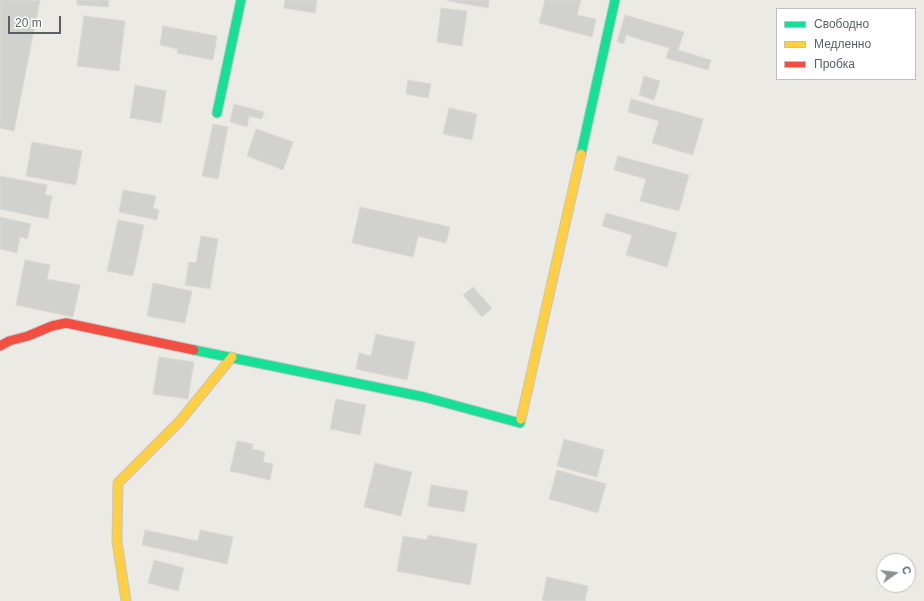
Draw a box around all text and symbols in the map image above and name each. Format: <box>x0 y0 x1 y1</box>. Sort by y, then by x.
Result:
scale bar <box>10 8 63 34</box>
legend <box>776 8 916 80</box>
text: 20 m <box>15 16 42 30</box>
text: Свободно <box>814 17 869 31</box>
text: Медленно <box>814 37 871 51</box>
text: Пробка <box>814 57 855 71</box>
north arrow <box>876 553 916 593</box>
text: С <box>900 565 913 576</box>

